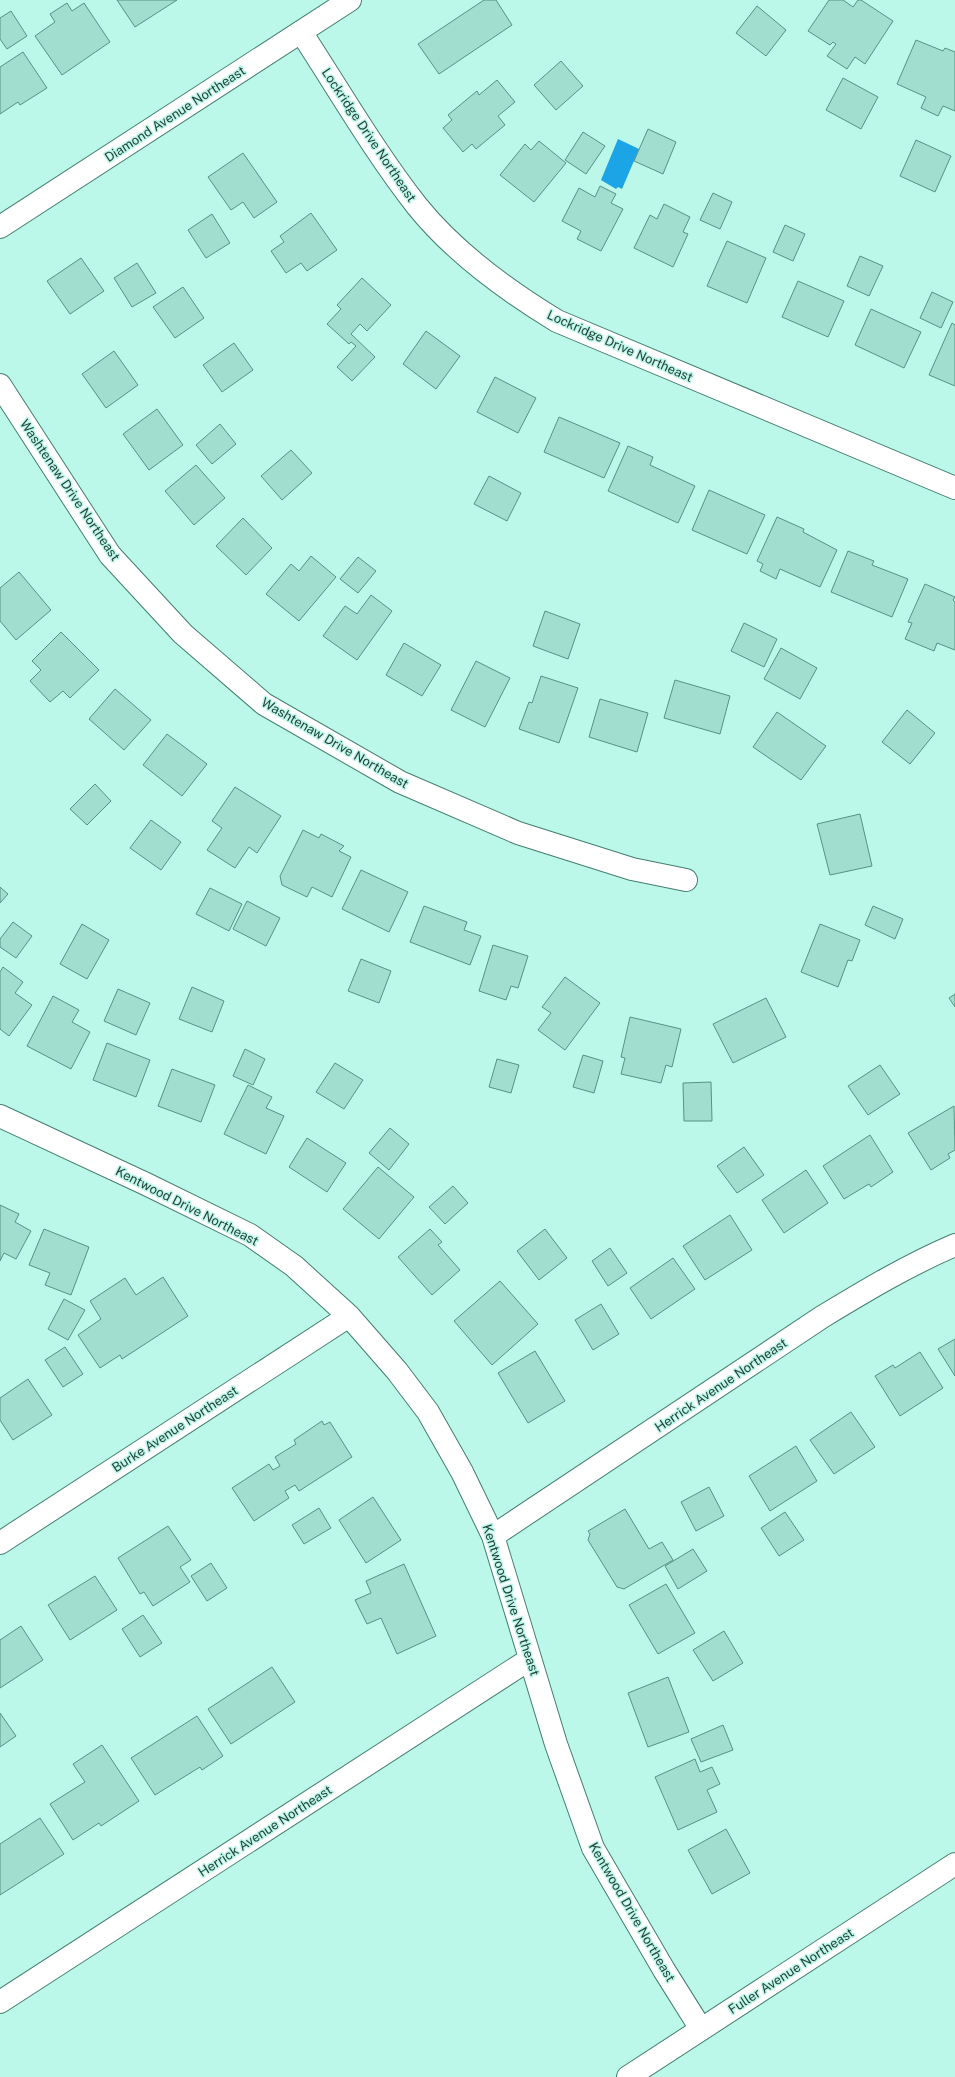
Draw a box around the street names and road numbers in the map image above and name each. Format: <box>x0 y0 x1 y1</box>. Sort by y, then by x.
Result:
street label: Diamond Avenue Northeast <box>102 63 248 165</box>
street label: Lockridge Drive Northeast <box>319 65 419 205</box>
street label: Lockridge Drive Northeast <box>545 307 695 385</box>
street label: Washtenaw Drive Northeast <box>17 416 123 564</box>
street label: Washtenaw Drive Northeast <box>259 695 411 791</box>
street label: Kentwood Drive Northeast <box>113 1163 261 1249</box>
street label: Herrick Avenue Northeast <box>652 1335 790 1435</box>
street label: Burke Avenue Northeast <box>109 1383 241 1475</box>
street label: Kentwood Drive Northeast <box>479 1522 543 1678</box>
street label: Herrick Avenue Northeast <box>195 1782 335 1880</box>
street label: Kentwood Drive Northeast <box>586 1840 678 1984</box>
street label: Fuller Avenue Northeast <box>726 1925 856 2017</box>

